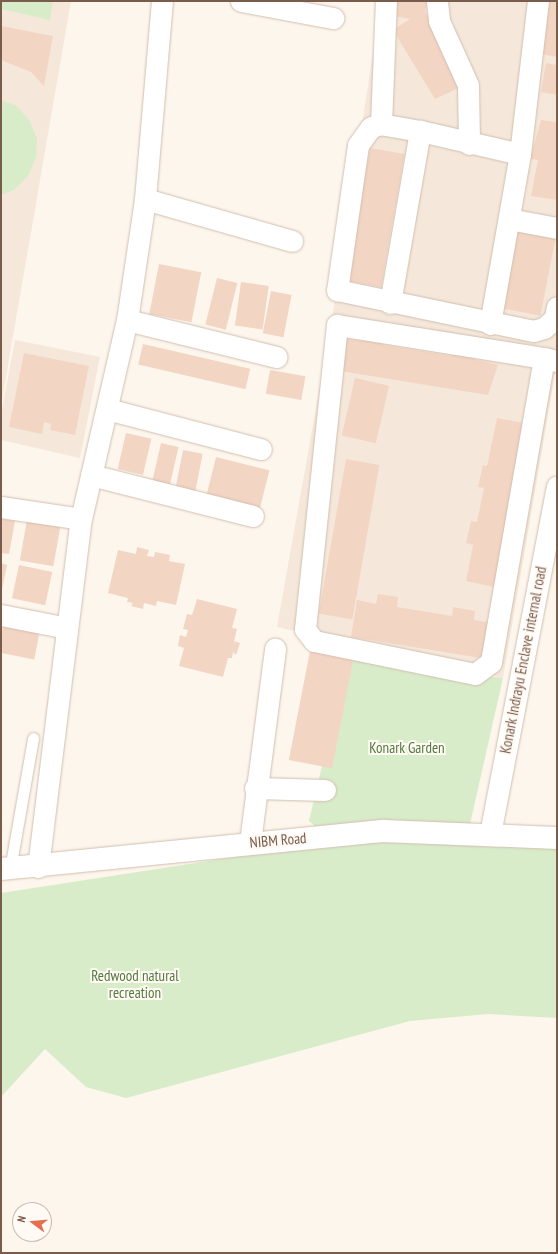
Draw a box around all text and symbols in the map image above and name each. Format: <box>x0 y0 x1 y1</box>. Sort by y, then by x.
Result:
street label: Konark Indrayu Enclave internal road <box>496 565 550 755</box>
park label: Konark Garden <box>369 739 445 757</box>
street label: NIBM Road <box>249 829 307 851</box>
park label: Redwood natural recreation <box>91 966 179 1001</box>
north arrow <box>12 1202 52 1242</box>
text: N <box>14 1214 29 1224</box>

